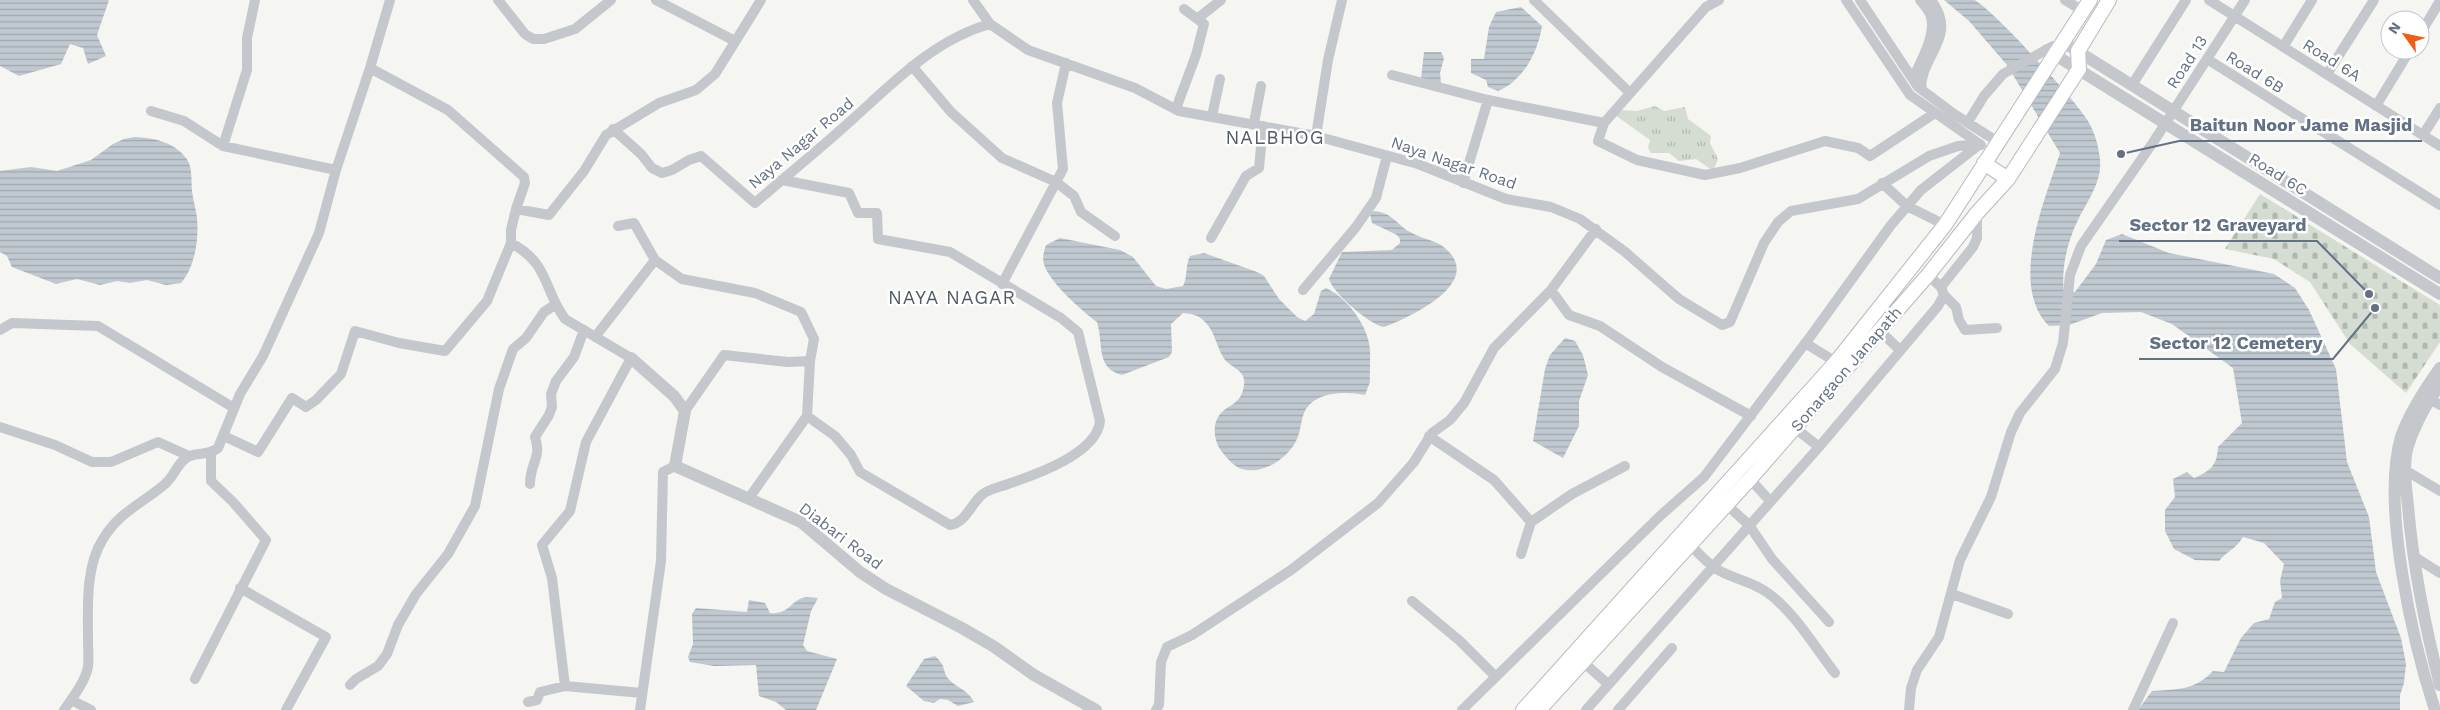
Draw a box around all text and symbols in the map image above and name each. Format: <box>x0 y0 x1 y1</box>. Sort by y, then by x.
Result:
north arrow <box>2380 10 2430 60</box>
text: N <box>2385 19 2404 37</box>
street label: Road 13 <box>2163 32 2211 92</box>
street label: Road 6A <box>2299 35 2365 85</box>
street label: Road 6B <box>2223 47 2287 97</box>
street label: Naya Nagar Road <box>745 93 857 193</box>
callout: Baitun Noor Jame Masjid <box>2179 108 2422 141</box>
text: Baitun Noor Jame Masjid <box>2190 114 2412 135</box>
district label: NALBHOG <box>1225 126 1325 149</box>
street label: Naya Nagar Road <box>1389 133 1519 193</box>
street label: Road 6C <box>2245 149 2311 199</box>
callout: Sector 12 Graveyard <box>2119 208 2317 241</box>
text: Sector 12 Graveyard <box>2130 214 2307 235</box>
district label: NAYA NAGAR <box>888 286 1016 309</box>
street label: Sonargaon Janapath <box>1787 303 1905 435</box>
callout: Sector 12 Cemetery <box>2139 326 2333 359</box>
text: Sector 12 Cemetery <box>2149 332 2323 353</box>
street label: Diabari Road <box>796 499 886 573</box>

